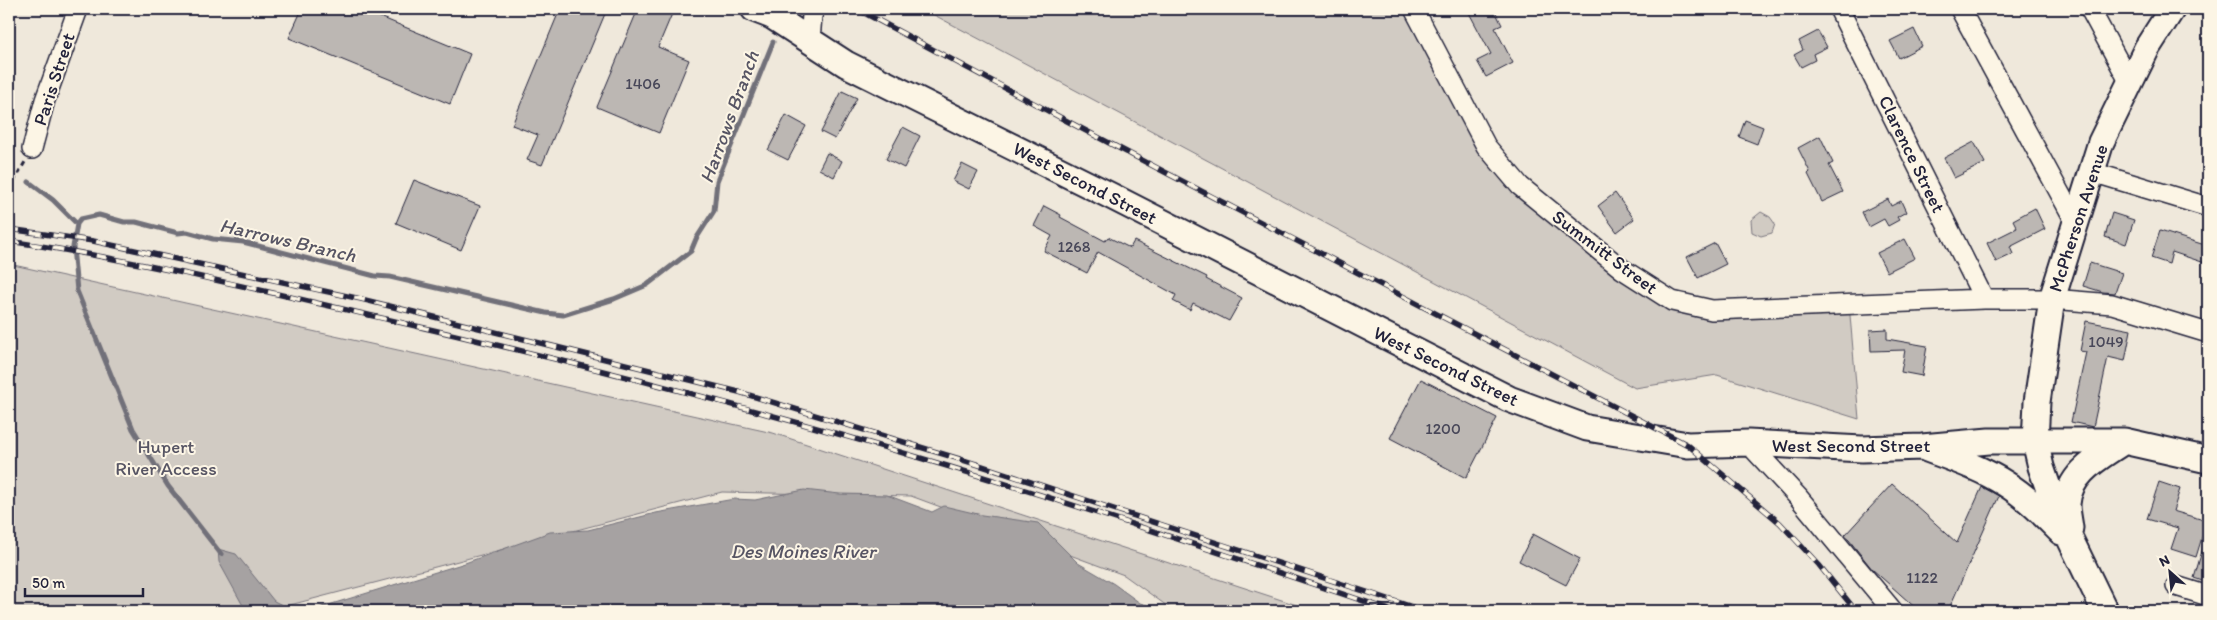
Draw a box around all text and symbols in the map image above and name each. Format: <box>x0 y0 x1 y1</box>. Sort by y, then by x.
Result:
street label: Paris Street <box>28 30 80 128</box>
water label: Harrows Branch <box>694 47 764 186</box>
house number: 1406 <box>625 74 661 93</box>
street label: Clarence Street <box>1874 92 1950 216</box>
street label: West Second Street <box>1009 137 1161 229</box>
street label: McPherson Avenue <box>2043 141 2113 295</box>
street label: Summitt Street <box>1548 205 1662 299</box>
water label: Harrows Branch <box>218 213 359 267</box>
house number: 1268 <box>1057 237 1091 256</box>
street label: West Second Street <box>1370 321 1522 411</box>
house number: 1049 <box>2088 332 2124 351</box>
house number: 1200 <box>1425 419 1461 438</box>
street label: West Second Street <box>1772 434 1930 457</box>
park label: Hupert River Access <box>115 435 217 480</box>
water label: Des Moines River <box>731 539 878 563</box>
north arrow <box>2144 548 2194 598</box>
text: N <box>2156 551 2172 571</box>
scale bar <box>25 565 142 597</box>
house number: 1122 <box>1906 568 1938 587</box>
text: 50 m <box>32 574 65 592</box>

